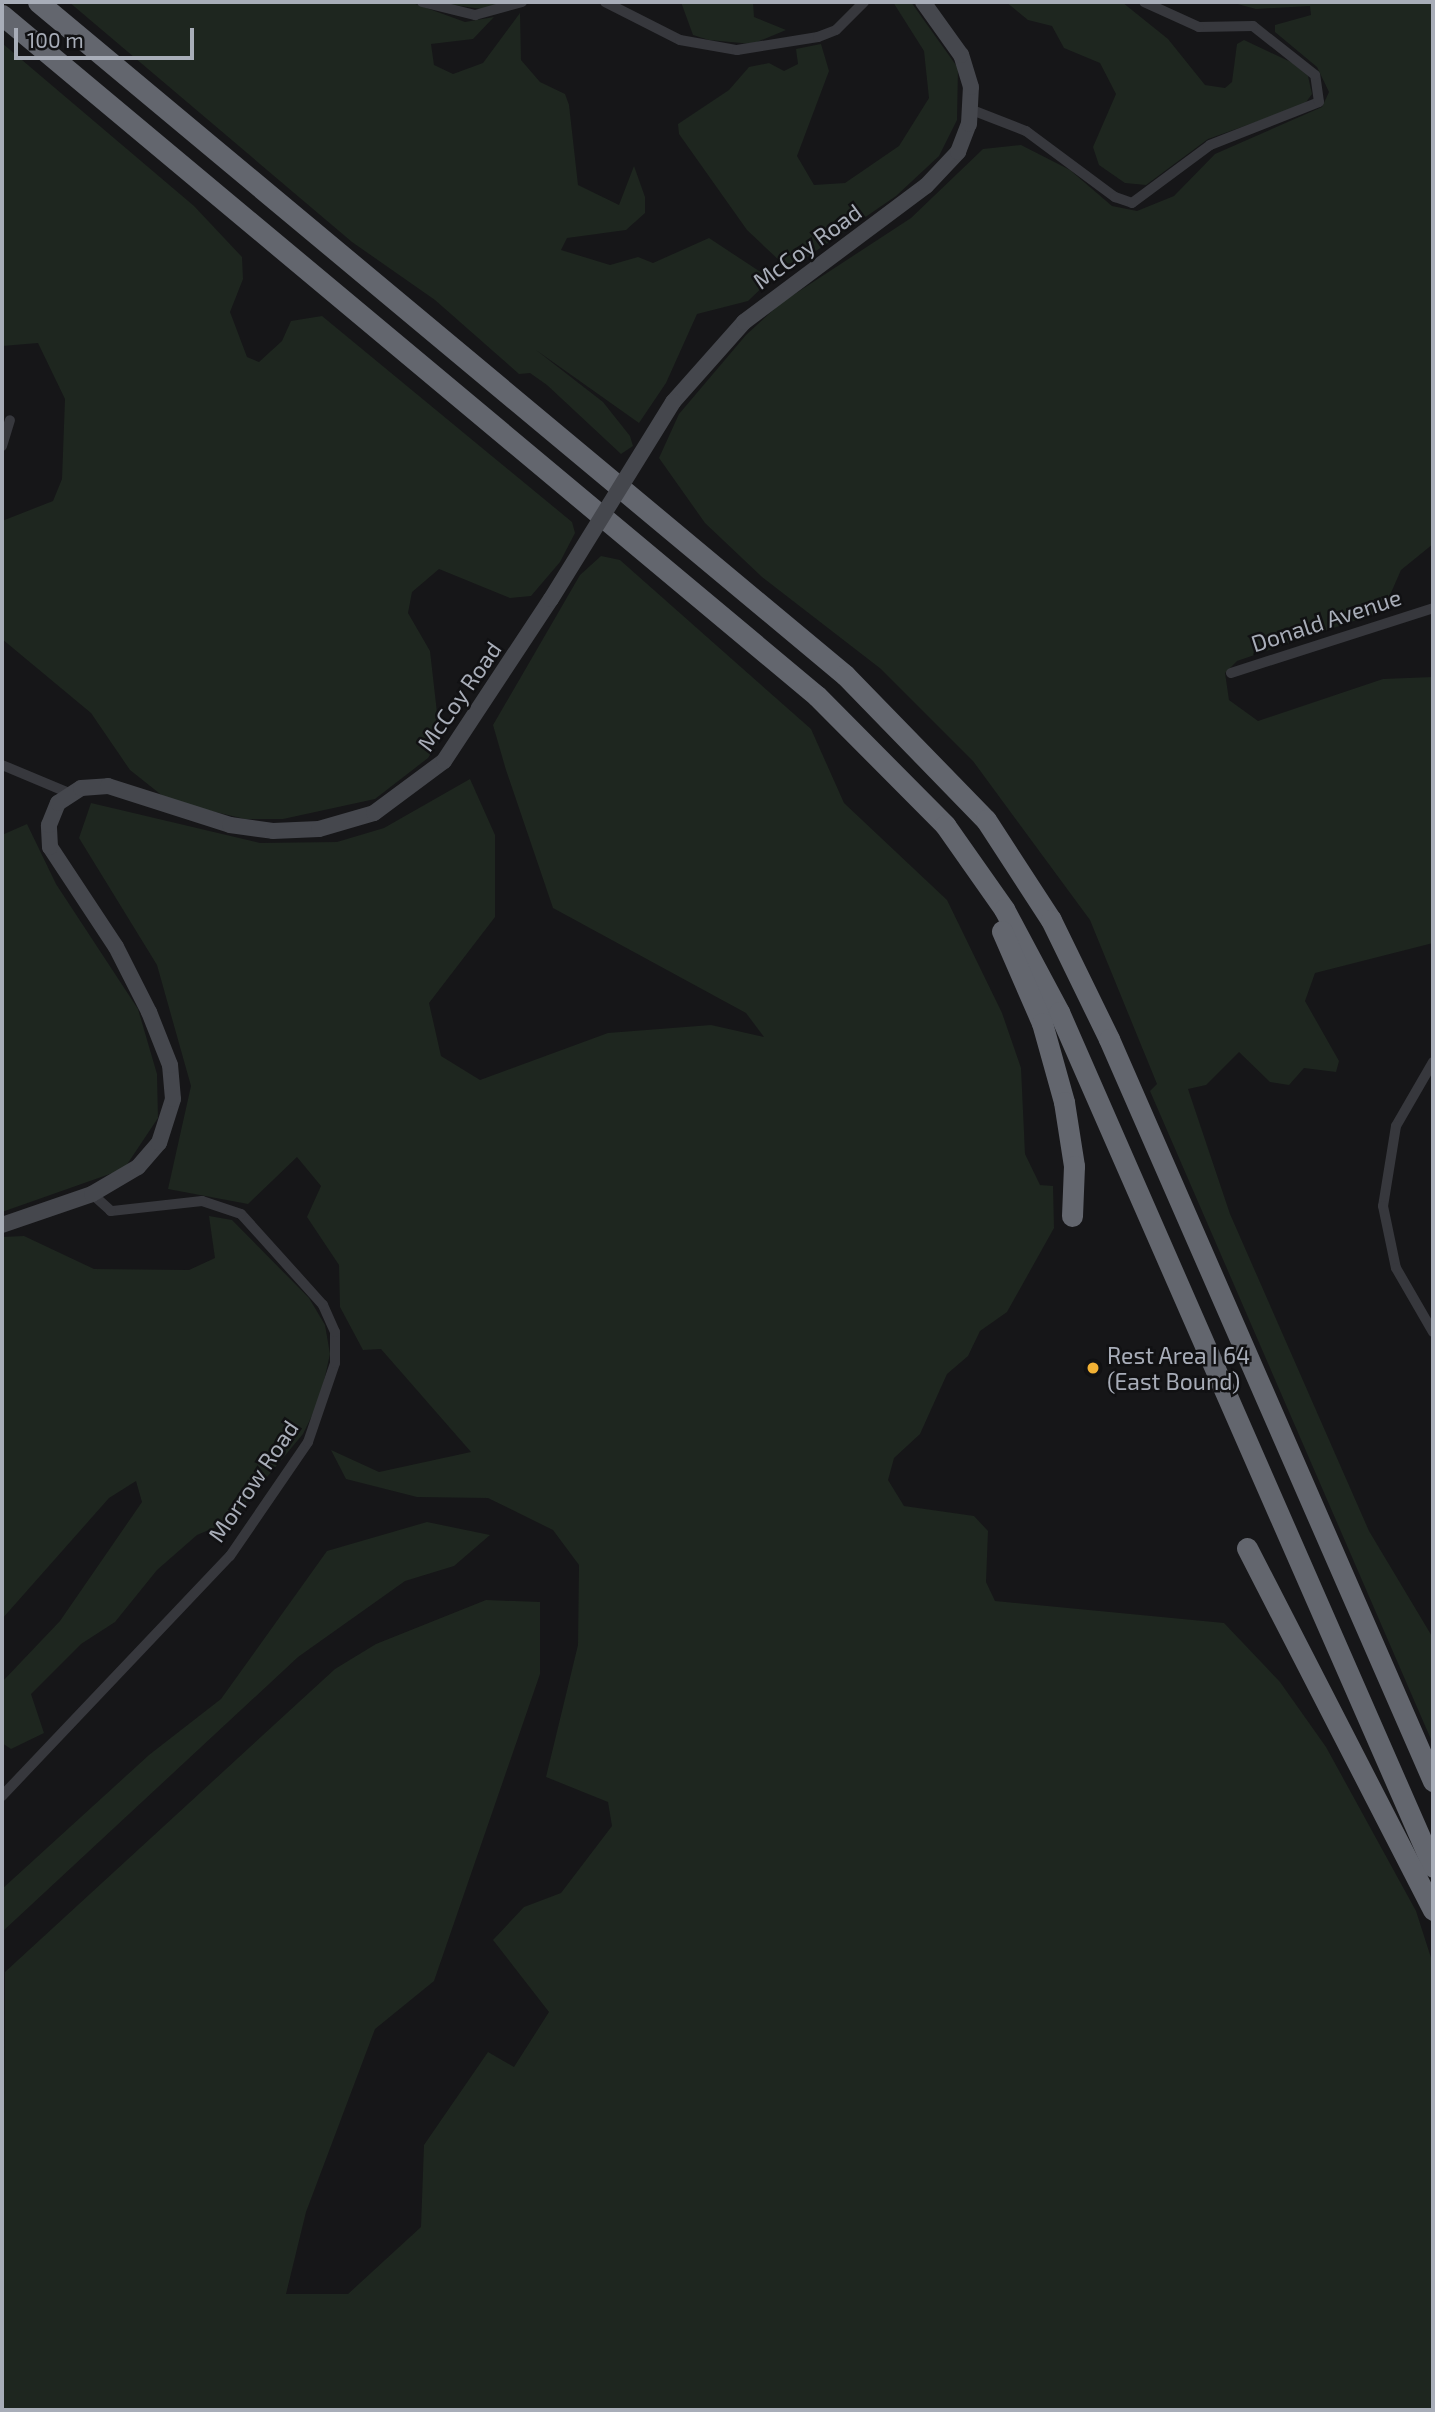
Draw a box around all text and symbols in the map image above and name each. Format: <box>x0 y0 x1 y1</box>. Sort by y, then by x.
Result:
scale bar <box>18 14 198 58</box>
text: 100 m <box>27 27 84 52</box>
street label: McCoy Road <box>747 197 867 295</box>
street label: Donald Avenue <box>1247 583 1405 657</box>
street label: McCoy Road <box>411 636 507 756</box>
place label: Rest Area I 64 (East Bound) <box>1107 1341 1251 1395</box>
marker: Rest Area I 64 (East Bound) <box>1085 1360 1101 1376</box>
street label: Morrow Road <box>202 1415 304 1547</box>

